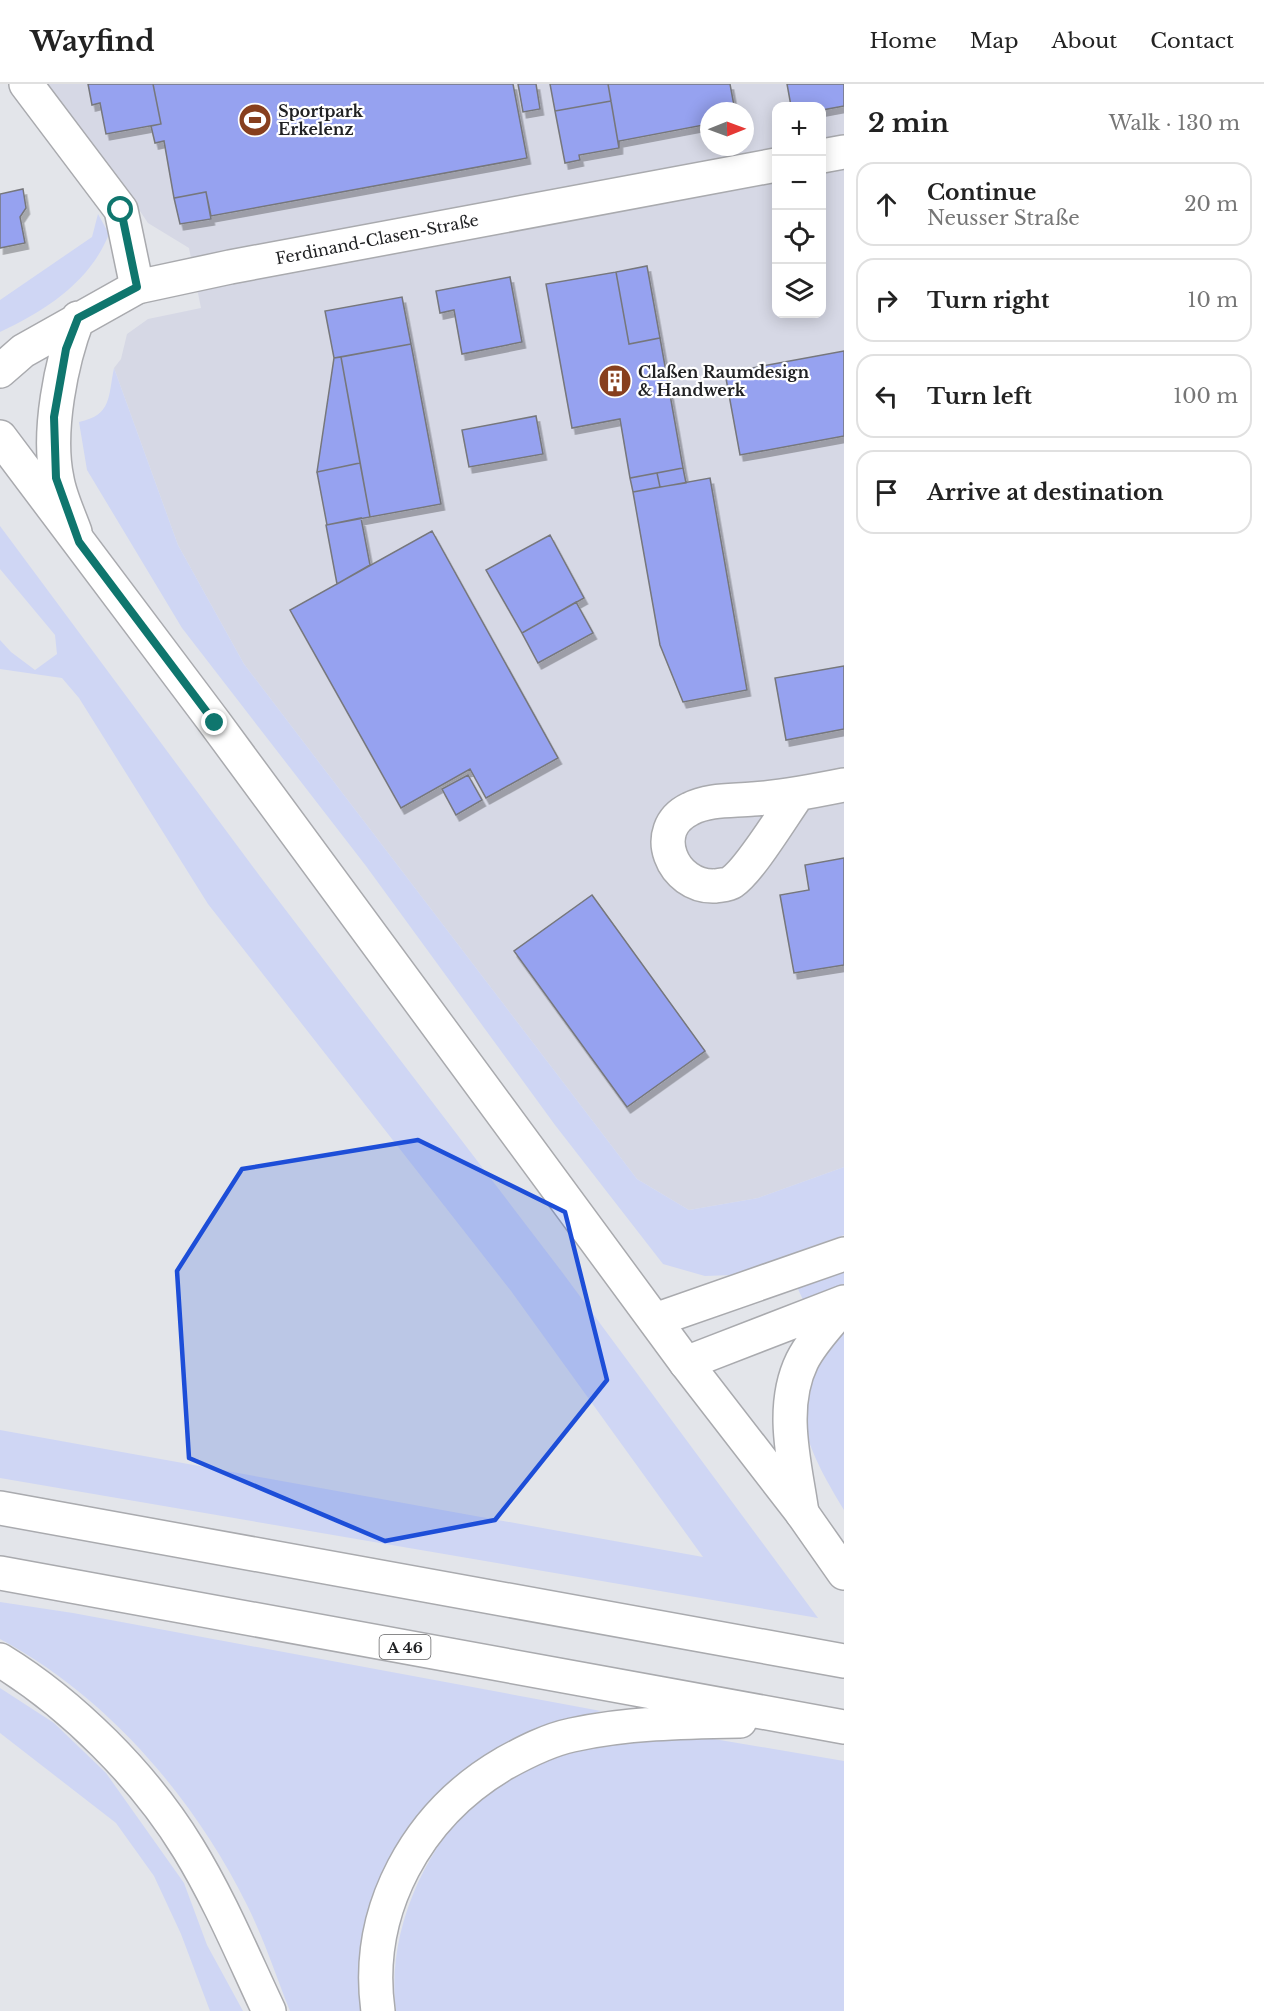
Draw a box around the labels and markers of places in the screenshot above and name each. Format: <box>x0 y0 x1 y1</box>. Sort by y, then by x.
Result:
place label: Sportpark Erkelenz <box>278 101 364 139</box>
sports icon: Sportpark Erkelenz <box>237 102 273 138</box>
place label: Claßen Raumdesign & Handwerk <box>638 362 809 400</box>
building icon: Claßen Raumdesign & Handwerk <box>597 363 633 399</box>

